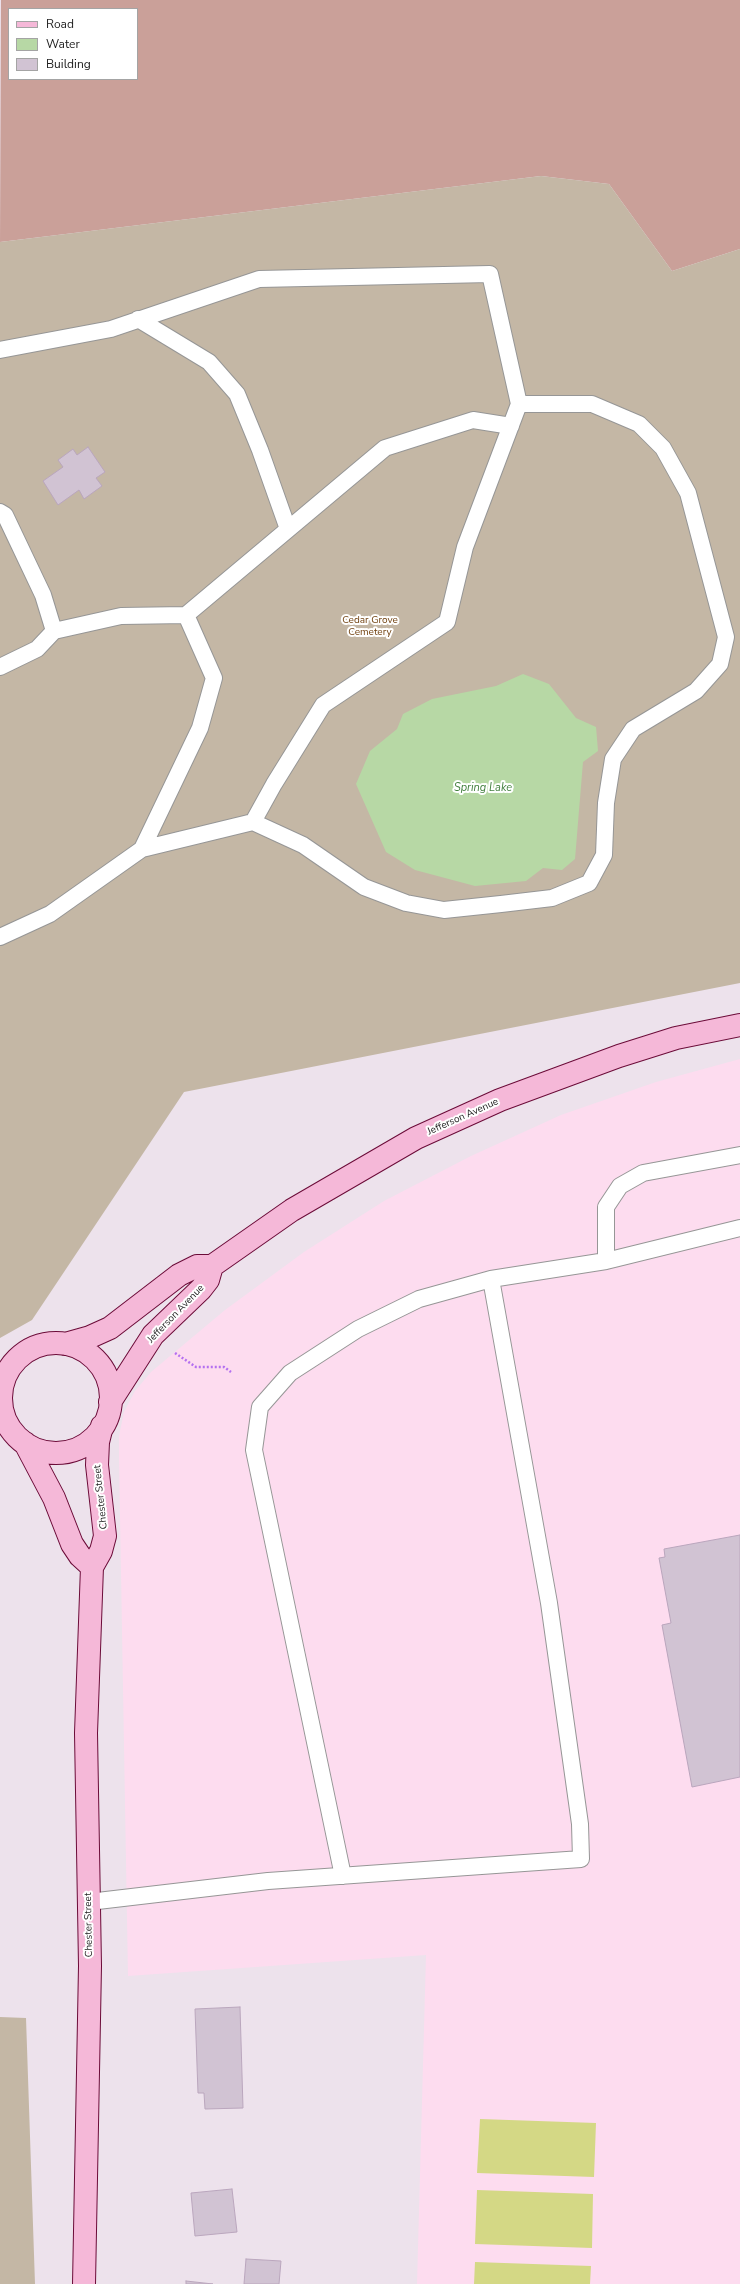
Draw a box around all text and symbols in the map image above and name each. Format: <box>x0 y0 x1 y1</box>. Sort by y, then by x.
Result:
legend <box>8 8 138 80</box>
text: Road <box>46 16 74 32</box>
text: Water <box>46 36 80 52</box>
text: Building <box>46 56 91 72</box>
park label: Cedar Grove Cemetery <box>342 615 398 638</box>
water label: Spring Lake <box>454 781 512 795</box>
street label: Jefferson Avenue <box>426 1096 500 1138</box>
street label: Jefferson Avenue <box>145 1282 207 1346</box>
street label: Chester Street <box>92 1464 110 1530</box>
street label: Chester Street <box>82 1893 96 1957</box>

